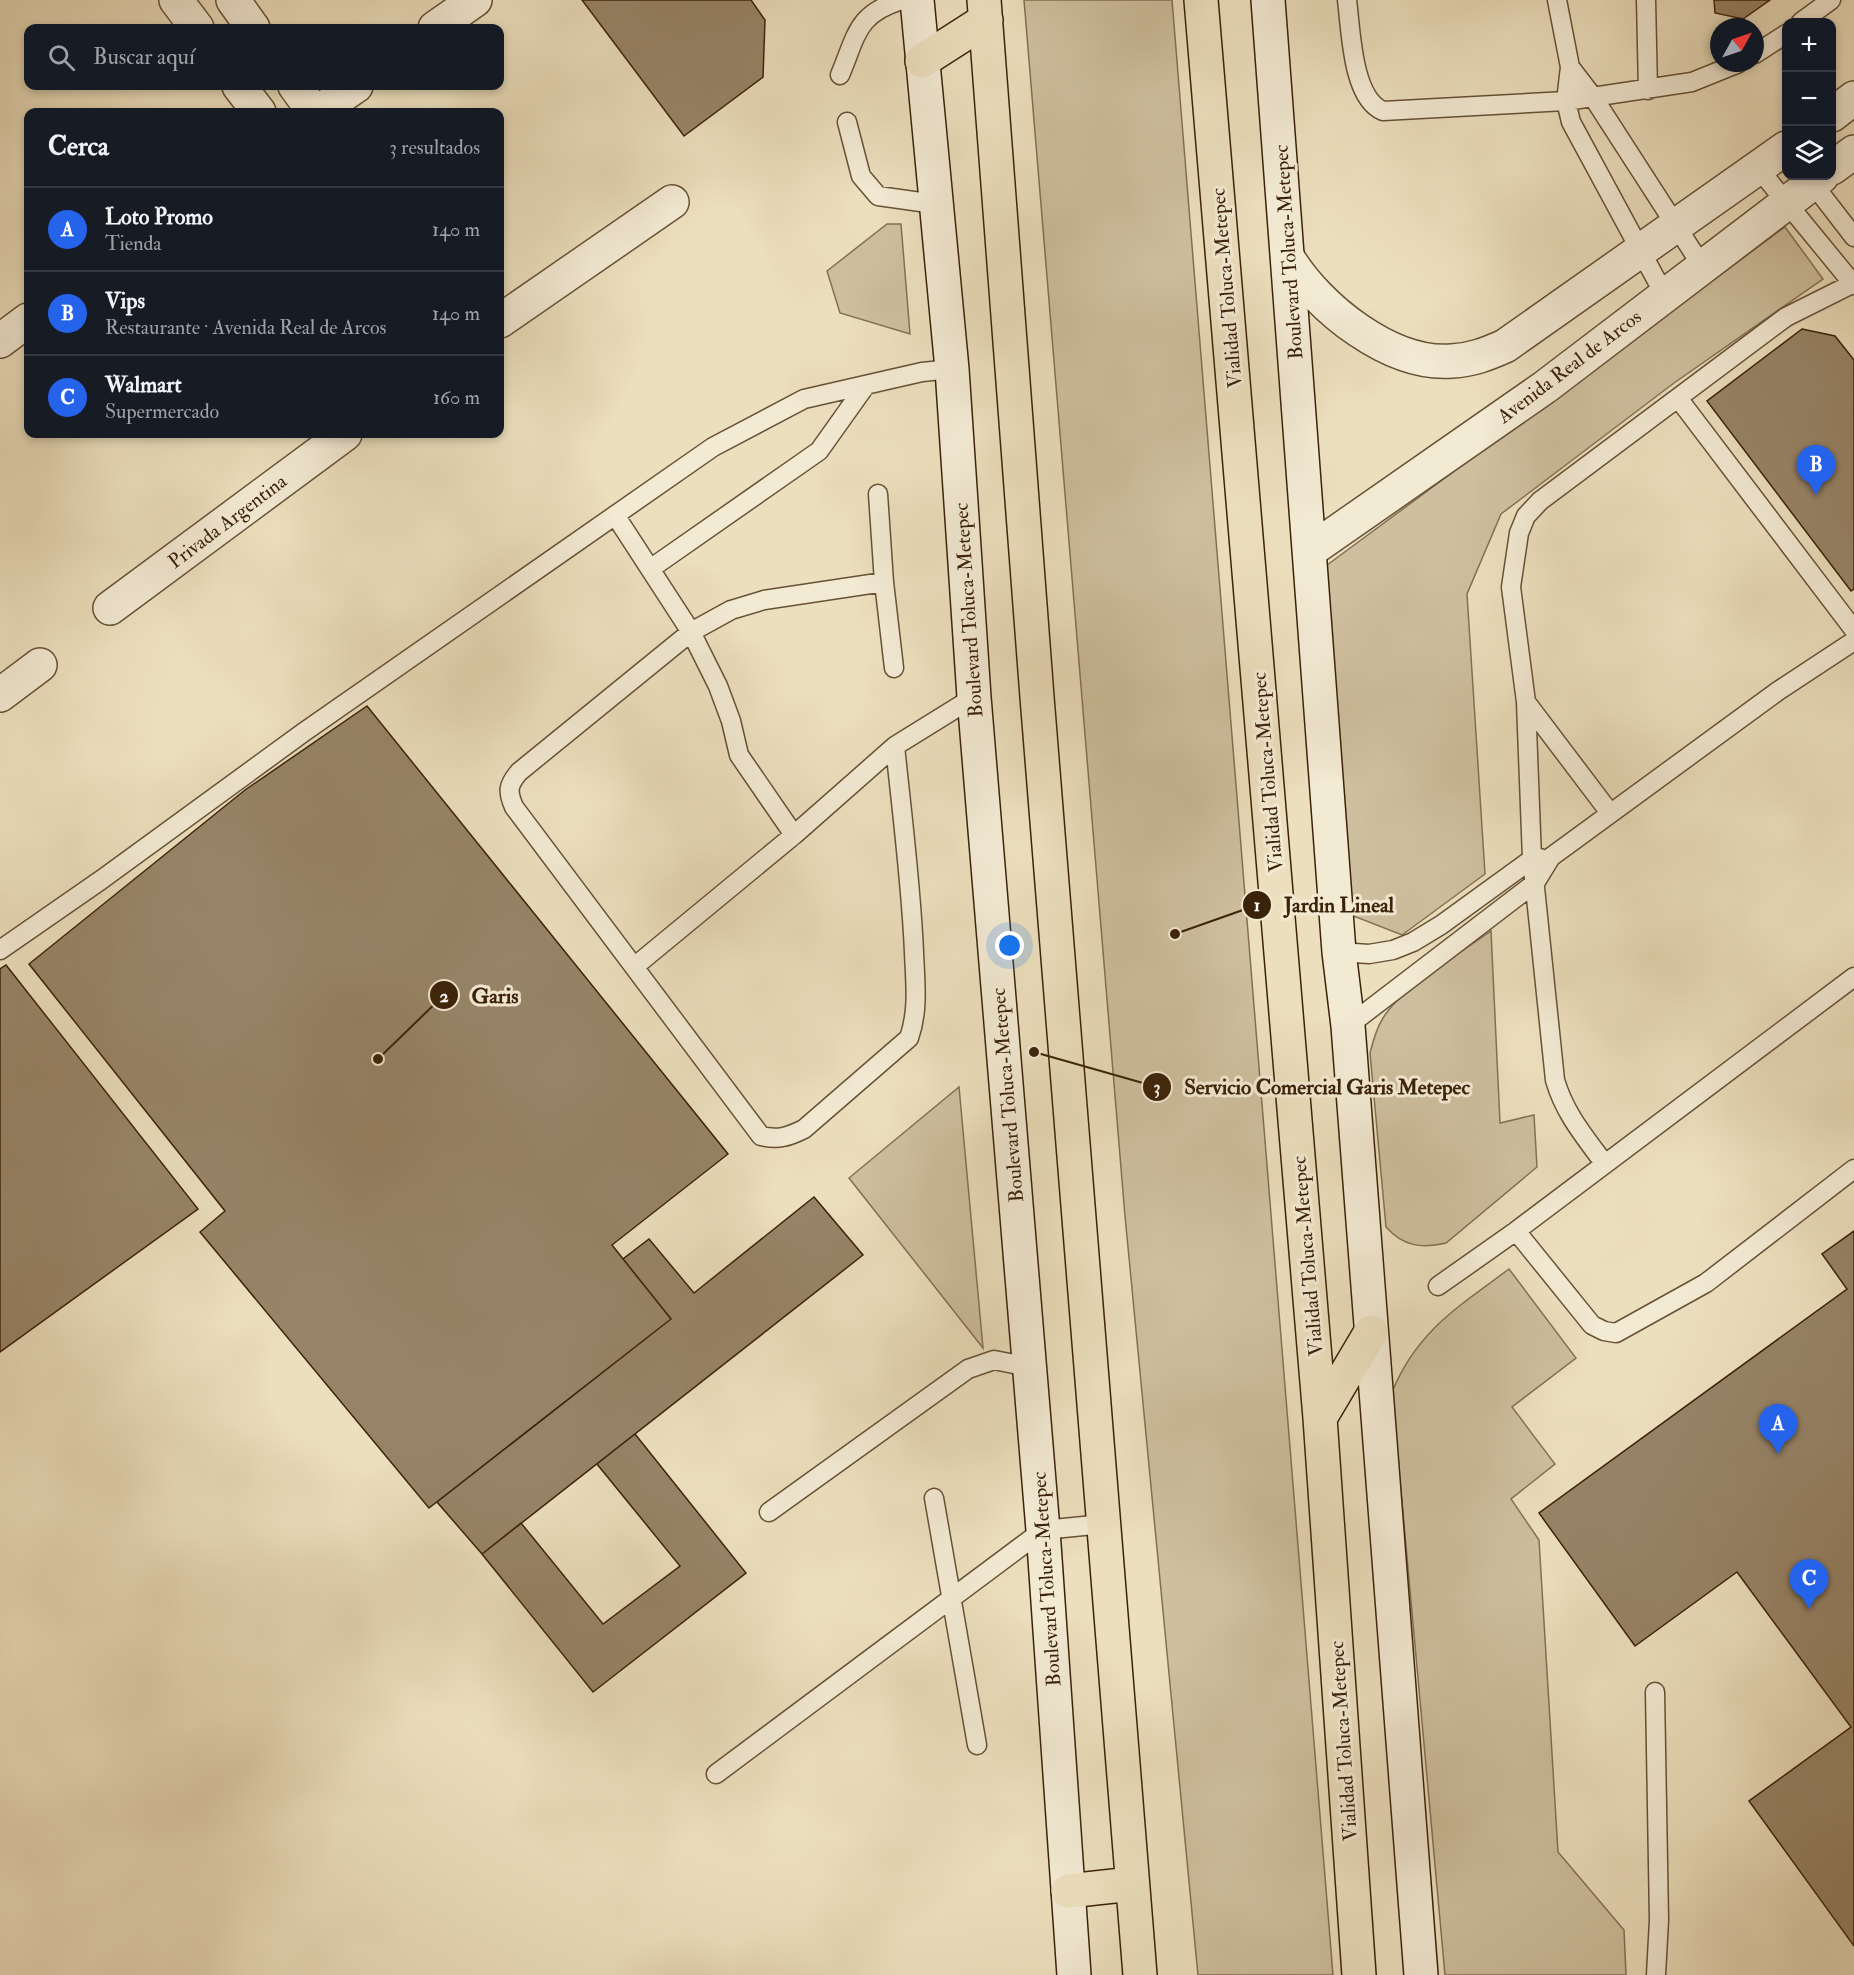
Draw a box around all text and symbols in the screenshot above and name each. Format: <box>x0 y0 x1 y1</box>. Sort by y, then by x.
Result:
north arrow <box>1710 18 1764 72</box>
map controls <box>1782 18 1836 180</box>
button: + <box>1782 18 1836 72</box>
search box <box>24 24 504 90</box>
icon: search <box>45 41 78 74</box>
text: Buscar aquí <box>93 43 195 71</box>
button: − <box>1782 72 1836 126</box>
button: layers <box>1782 126 1836 180</box>
text: Cerca <box>48 131 109 163</box>
text: 3 resultados <box>389 135 480 160</box>
street label: Boulevard Toluca-Metepec <box>1269 144 1309 360</box>
street label: Vialidad Toluca-Metepec <box>1205 187 1249 389</box>
text: Loto Promo <box>105 203 213 231</box>
text: A <box>61 217 74 242</box>
text: 140 m <box>432 217 480 242</box>
text: Tienda <box>105 231 162 256</box>
text: Vips <box>105 287 145 315</box>
text: B <box>61 301 74 326</box>
text: 140 m <box>432 301 480 326</box>
street label: Avenida Real de Arcos <box>1492 304 1646 429</box>
text: Restaurante · Avenida Real de Arcos <box>105 315 386 340</box>
text: Walmart <box>105 371 182 399</box>
text: C <box>60 385 75 410</box>
text: 160 m <box>433 385 480 410</box>
text: Supermercado <box>105 399 219 424</box>
pin: B <box>1796 446 1836 495</box>
street label: Privada Argentina <box>163 468 292 574</box>
street label: Boulevard Toluca-Metepec <box>949 502 989 718</box>
street label: Vialidad Toluca-Metepec <box>1246 671 1290 873</box>
callout: Jardin Lineal <box>1242 886 1406 925</box>
text: Jardin Lineal <box>1283 892 1395 919</box>
text: 1 <box>1254 894 1260 917</box>
your location <box>995 931 1024 960</box>
callout: Garis <box>429 976 530 1015</box>
text: Garis <box>472 983 518 1010</box>
text: 2 <box>439 985 449 1008</box>
street label: Boulevard Toluca-Metepec <box>986 987 1030 1203</box>
callout: Servicio Comercial Garis Metepec <box>1142 1067 1482 1106</box>
text: Servicio Comercial Garis Metepec <box>1184 1074 1470 1101</box>
text: 3 <box>1154 1076 1161 1099</box>
street label: Vialidad Toluca-Metepec <box>1286 1155 1330 1357</box>
pin: A <box>1758 1404 1798 1454</box>
street label: Boulevard Toluca-Metepec <box>1027 1471 1067 1687</box>
pin: C <box>1790 1560 1828 1609</box>
street label: Vialidad Toluca-Metepec <box>1324 1640 1364 1842</box>

